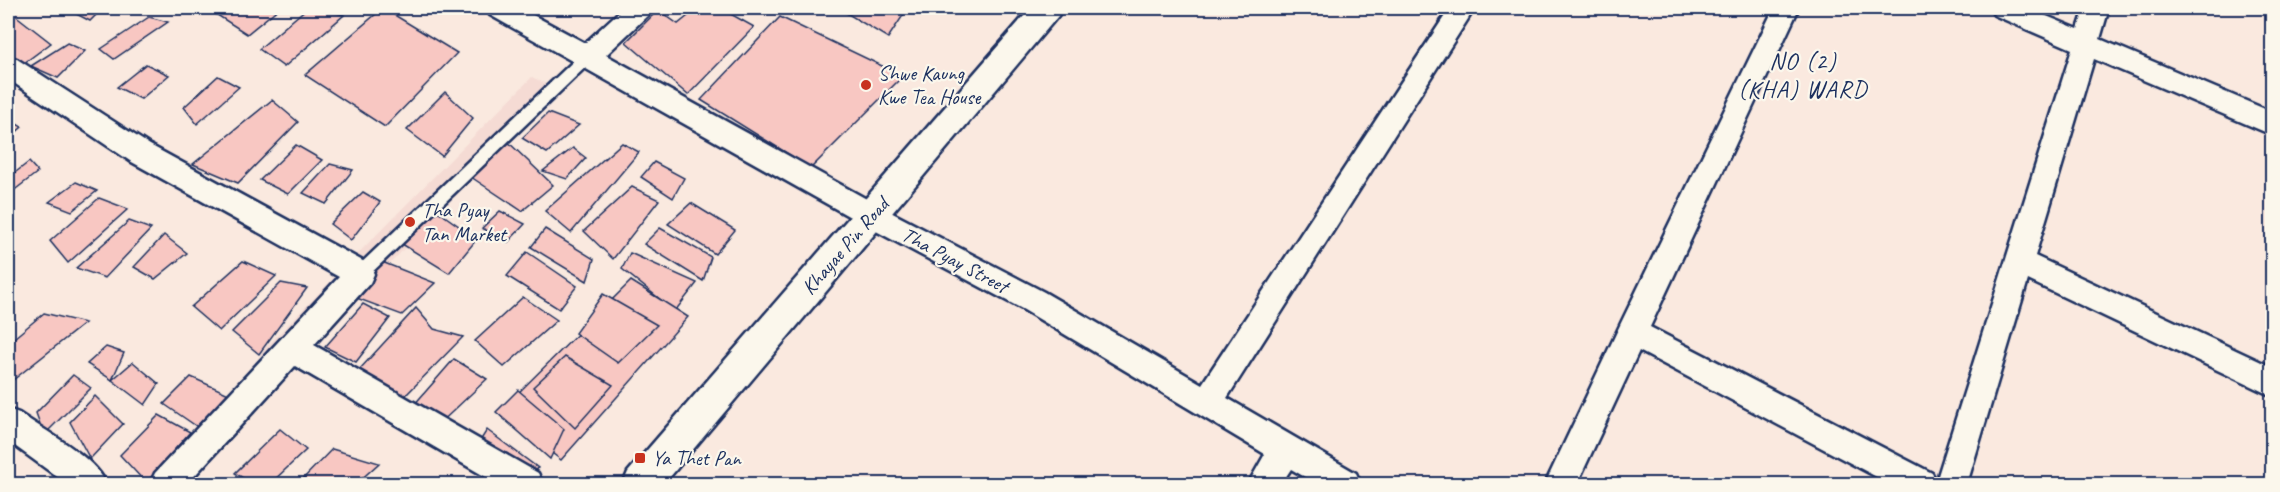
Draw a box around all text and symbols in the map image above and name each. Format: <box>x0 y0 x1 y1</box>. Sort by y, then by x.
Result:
district label: NO (2) (KHA) WARD <box>1738 46 1869 104</box>
place label: Shwe Kaung Kwe Tea House <box>878 60 981 110</box>
marker: Shwe Kaung Kwe Tea House <box>859 78 873 92</box>
street label: Khayae Pin Road <box>796 189 897 300</box>
place label: Tha Pyay Tan Market <box>422 197 508 247</box>
marker: Tha Pyay Tan Market <box>403 215 417 229</box>
street label: Tha Pyay Street <box>897 221 1015 300</box>
place label: Ya Thet Pan <box>652 445 742 471</box>
marker: Ya Thet Pan <box>633 451 647 465</box>

